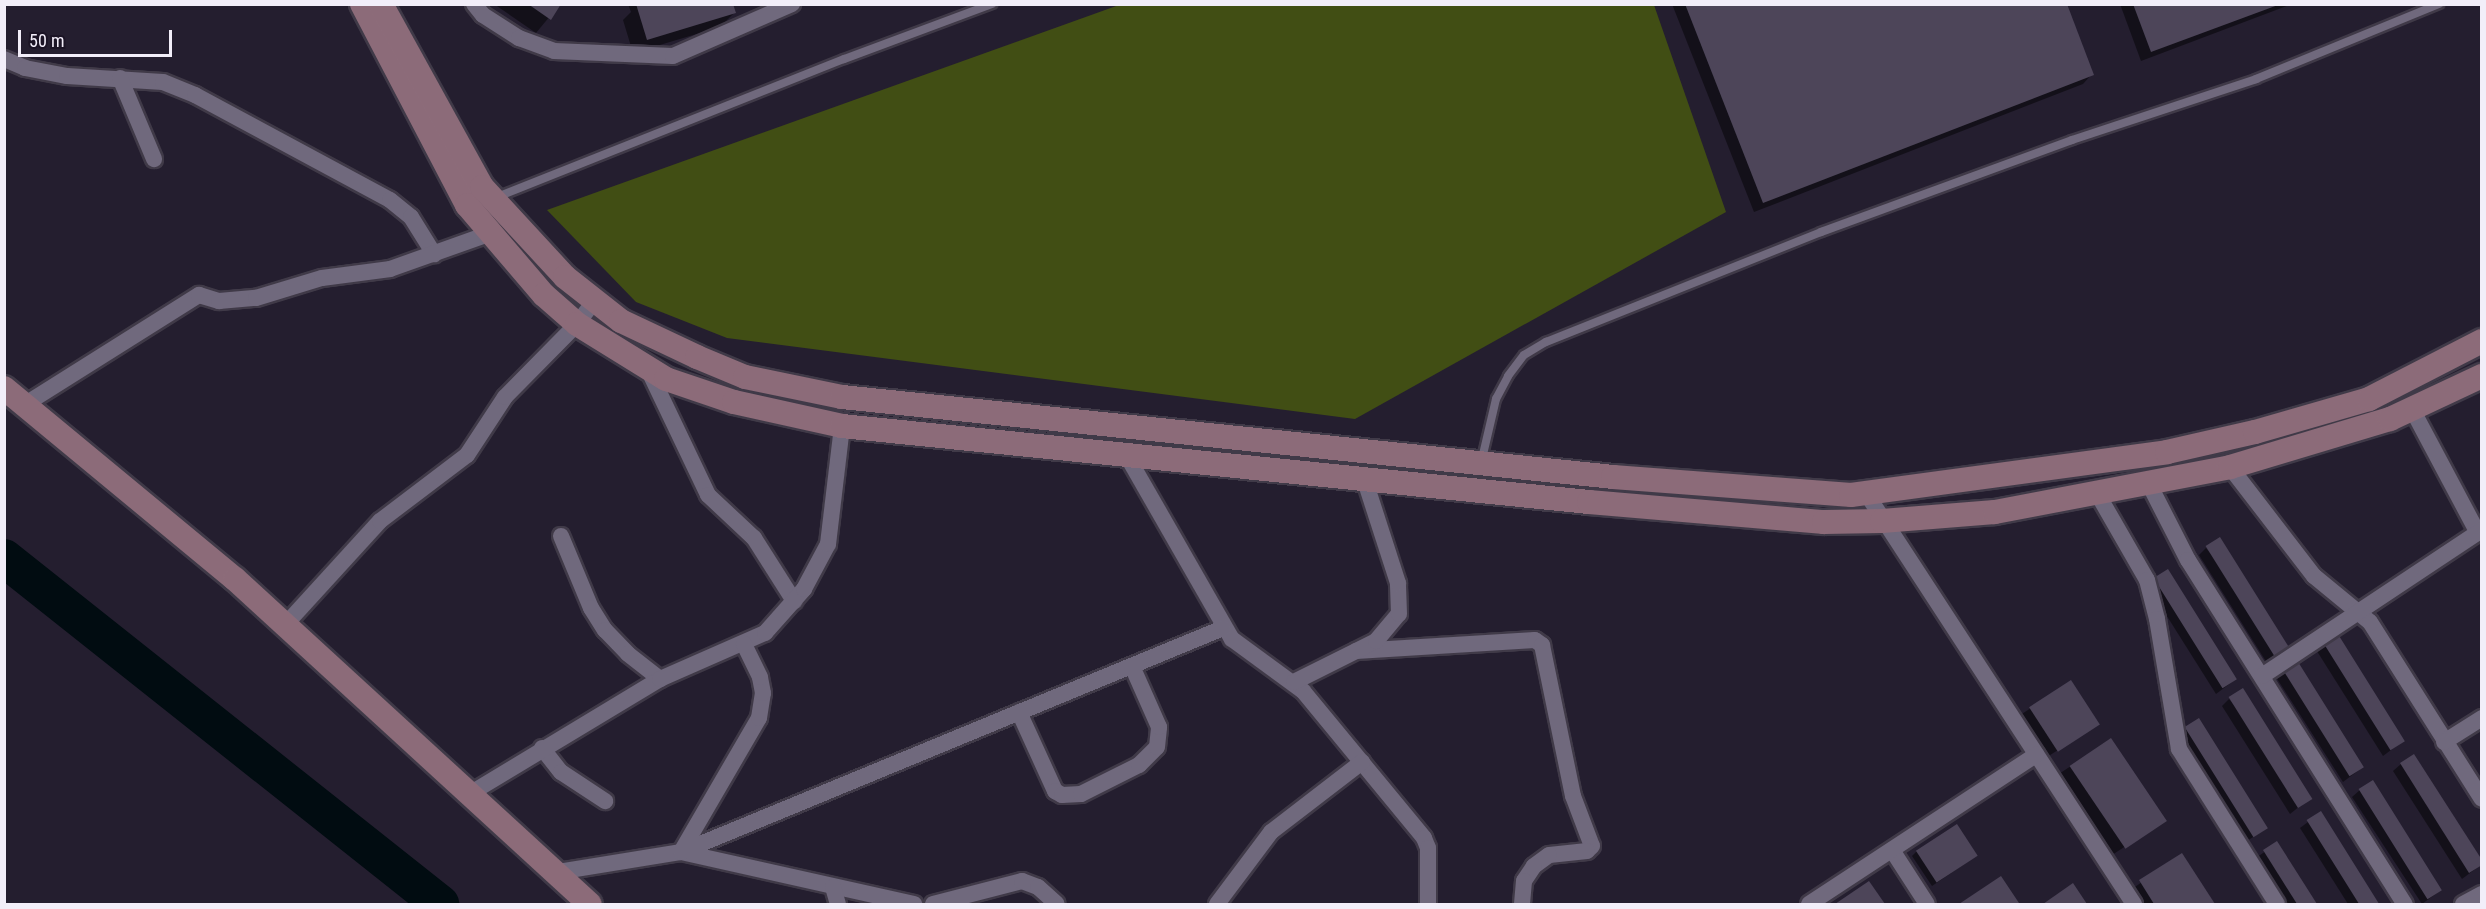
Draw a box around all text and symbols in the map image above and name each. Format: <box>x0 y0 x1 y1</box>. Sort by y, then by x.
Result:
scale bar <box>21 18 176 56</box>
text: 50 m <box>29 30 64 51</box>

